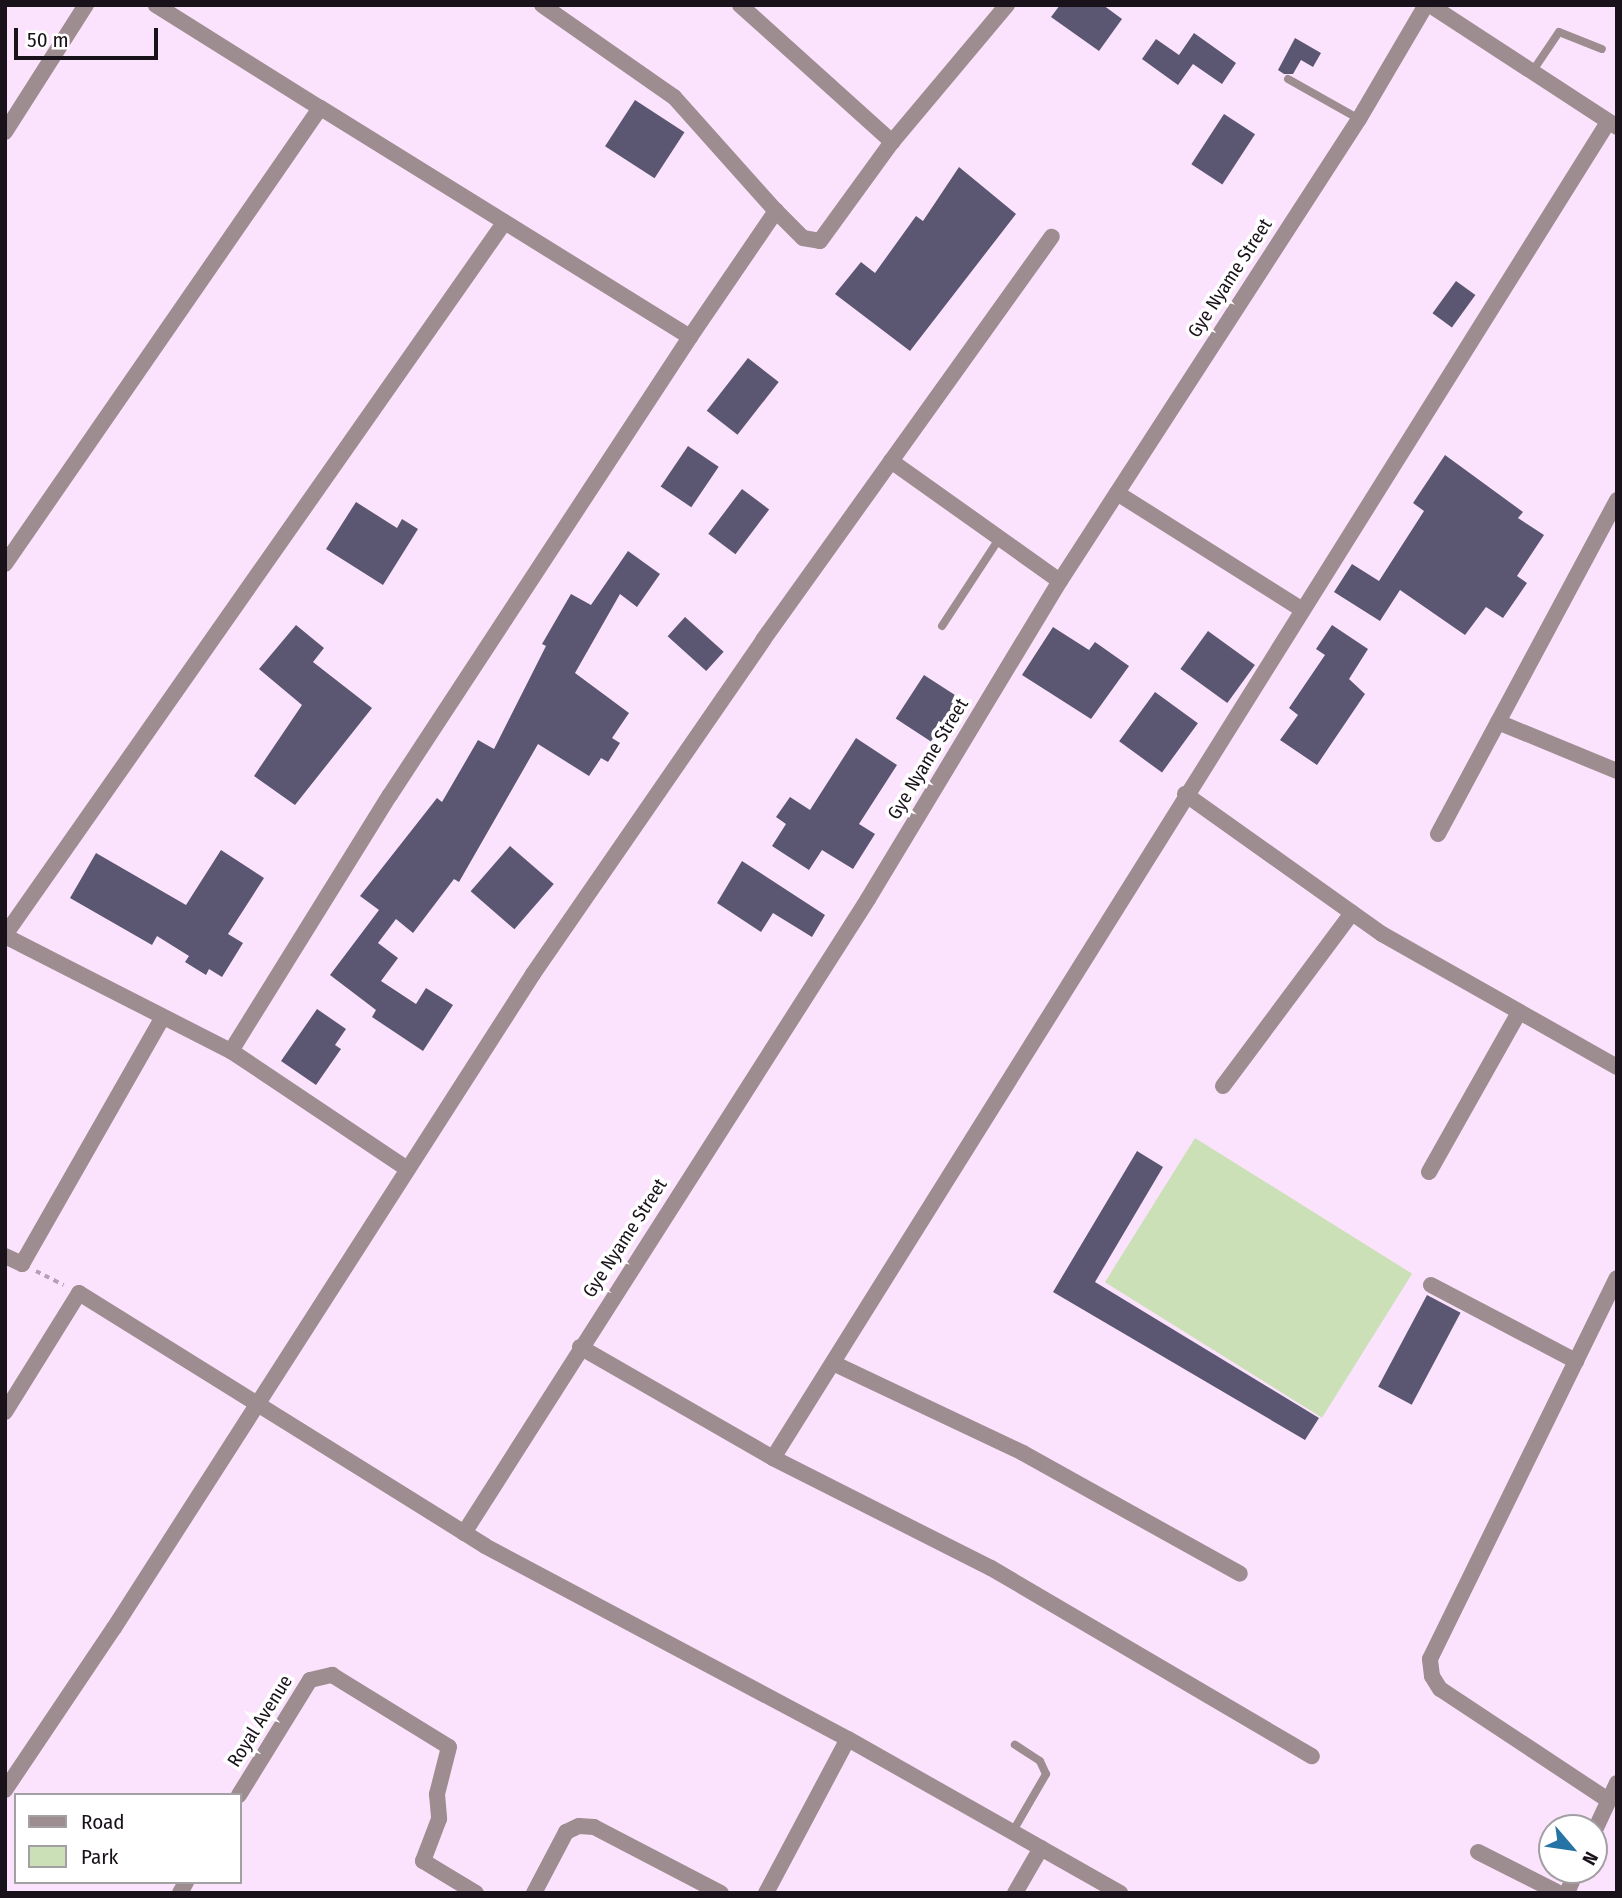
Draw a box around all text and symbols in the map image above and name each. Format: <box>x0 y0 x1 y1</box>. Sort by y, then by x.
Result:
scale bar <box>18 14 161 58</box>
text: 50 m <box>27 27 69 53</box>
street label: Gye Nyame Street <box>1183 214 1277 342</box>
street label: Gye Nyame Street <box>883 694 973 824</box>
street label: Gye Nyame Street <box>578 1174 672 1302</box>
street label: Royal Avenue <box>223 1671 297 1771</box>
legend <box>14 1793 242 1884</box>
text: Road <box>81 1809 125 1835</box>
north arrow <box>1538 1814 1608 1884</box>
text: Park <box>81 1844 118 1870</box>
text: N <box>1577 1848 1603 1869</box>

